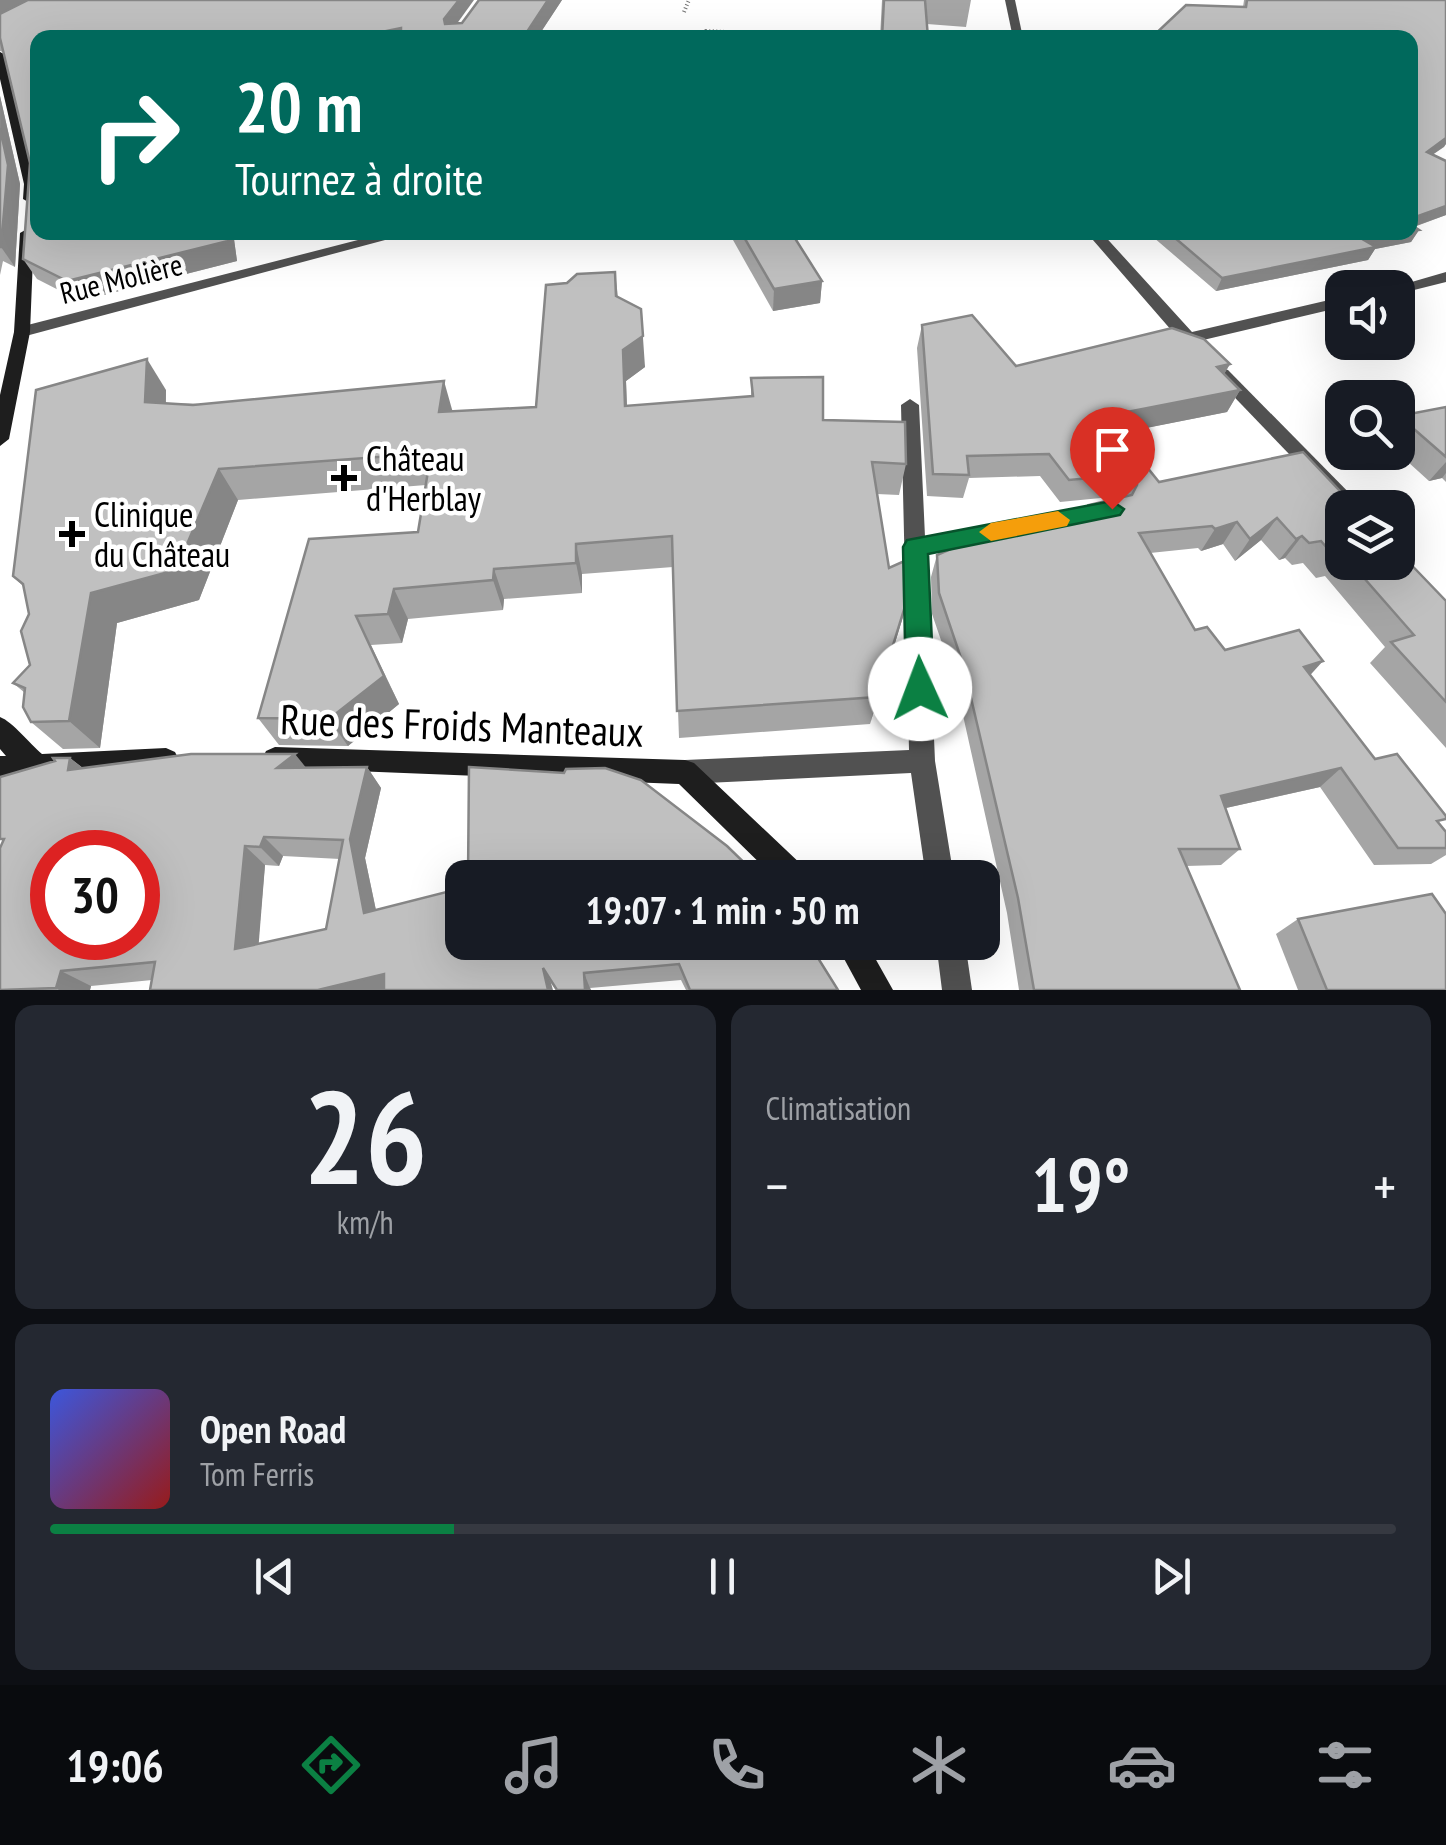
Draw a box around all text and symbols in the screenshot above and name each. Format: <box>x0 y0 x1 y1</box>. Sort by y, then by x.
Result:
text: 20 m <box>235 61 363 151</box>
icon: right <box>70 70 200 200</box>
text: Tournez à droite <box>235 149 484 207</box>
street label: Rue Molière <box>56 244 186 312</box>
map controls <box>1325 270 1415 580</box>
button: sound <box>1325 270 1415 360</box>
button: search <box>1325 380 1415 470</box>
pin <box>1070 407 1155 510</box>
icon: arrive <box>1085 422 1140 477</box>
place label: Château d'Herblay <box>366 435 482 521</box>
marker: Château d'Herblay <box>331 465 357 491</box>
button: layers <box>1325 490 1415 580</box>
place label: Clinique du Château <box>94 491 230 577</box>
marker: Clinique du Château <box>59 521 85 547</box>
position arrow <box>868 637 972 741</box>
street label: Rue des Froids Manteaux <box>279 691 645 759</box>
speed limit sign: 30 <box>30 830 160 960</box>
text: 19:07 · 1 min · 50 m <box>586 885 859 934</box>
text: 26 <box>303 1052 427 1220</box>
text: Climatisation <box>766 1087 911 1129</box>
text: 19° <box>1031 1136 1130 1233</box>
text: − <box>766 1150 788 1221</box>
text: + <box>1373 1150 1396 1221</box>
text: km/h <box>337 1201 394 1243</box>
text: Open Road <box>200 1404 346 1453</box>
text: Tom Ferris <box>200 1453 314 1495</box>
icon: previous <box>247 1549 302 1604</box>
icon: pause <box>695 1549 750 1604</box>
icon: next <box>1144 1549 1199 1604</box>
icon: directions <box>296 1730 366 1800</box>
icon: music <box>499 1730 569 1800</box>
icon: phone <box>702 1730 772 1800</box>
icon: climate <box>904 1730 974 1800</box>
icon: car <box>1107 1730 1177 1800</box>
icon: filters <box>1310 1730 1380 1800</box>
text: 19:06 <box>66 1736 164 1794</box>

